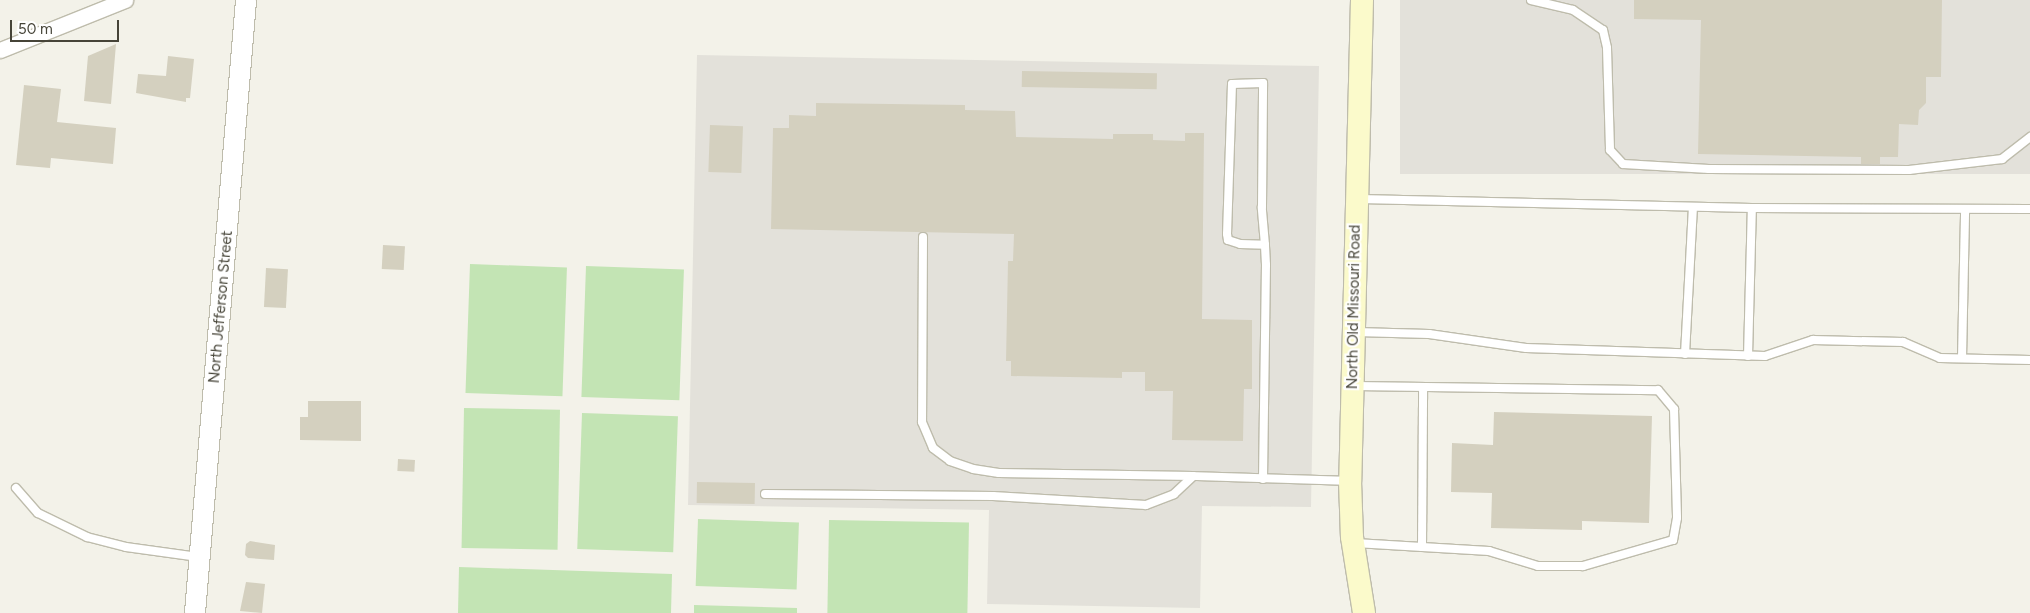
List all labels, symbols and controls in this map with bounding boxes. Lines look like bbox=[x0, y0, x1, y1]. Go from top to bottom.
scale bar bbox=[12, 10, 121, 42]
text: 50 m bbox=[18, 20, 53, 38]
street label: North Old Missouri Road bbox=[1344, 225, 1364, 389]
street label: North Jefferson Street bbox=[205, 230, 237, 384]

